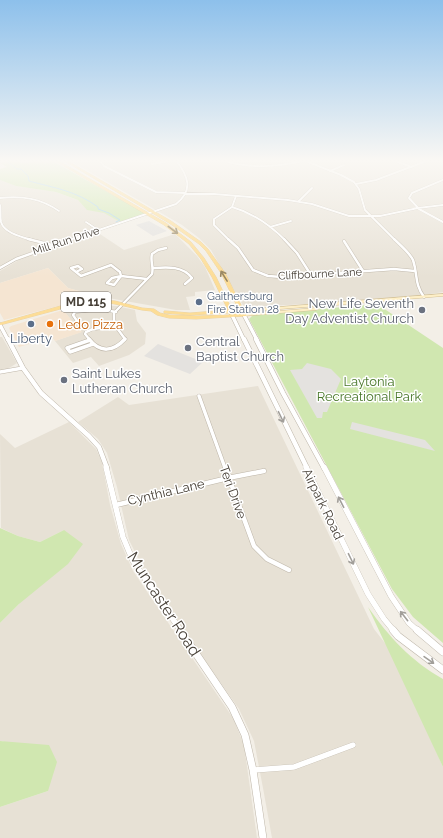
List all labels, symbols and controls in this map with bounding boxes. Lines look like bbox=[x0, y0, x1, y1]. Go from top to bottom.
street label: Mill Run Drive bbox=[31, 224, 102, 258]
one-way arrow bbox=[167, 226, 178, 234]
street label: Cliffbourne Lane bbox=[278, 265, 363, 283]
one-way arrow bbox=[220, 270, 228, 282]
place label: Gaithersburg Fire Station 28 bbox=[207, 290, 279, 316]
road number: MD 115 bbox=[61, 292, 111, 312]
place label: New Life Seventh Day Adventist Church bbox=[285, 296, 414, 326]
marker: Gaithersburg Fire Station 28 bbox=[194, 297, 204, 307]
marker: New Life Seventh Day Adventist Church bbox=[417, 305, 427, 315]
place label: Ledo Pizza bbox=[58, 317, 123, 332]
marker: Liberty bbox=[26, 319, 36, 329]
marker: Ledo Pizza bbox=[45, 319, 55, 329]
place label: Liberty bbox=[10, 331, 52, 346]
place label: Central Baptist Church bbox=[196, 334, 284, 364]
marker: Central Baptist Church bbox=[183, 343, 193, 353]
place label: Saint Lukes Lutheran Church bbox=[72, 366, 173, 396]
park label: Laytonia Recreational Park bbox=[317, 374, 421, 404]
marker: Saint Lukes Lutheran Church bbox=[59, 375, 69, 385]
one-way arrow bbox=[278, 411, 285, 423]
street label: Teri Drive bbox=[216, 463, 250, 521]
street label: Airpark Road bbox=[299, 466, 347, 542]
street label: Cynthia Lane bbox=[126, 476, 206, 508]
one-way arrow bbox=[337, 496, 345, 508]
street label: Muncaster Road bbox=[123, 548, 205, 660]
one-way arrow bbox=[347, 553, 355, 565]
one-way arrow bbox=[400, 610, 408, 621]
one-way arrow bbox=[423, 656, 434, 665]

